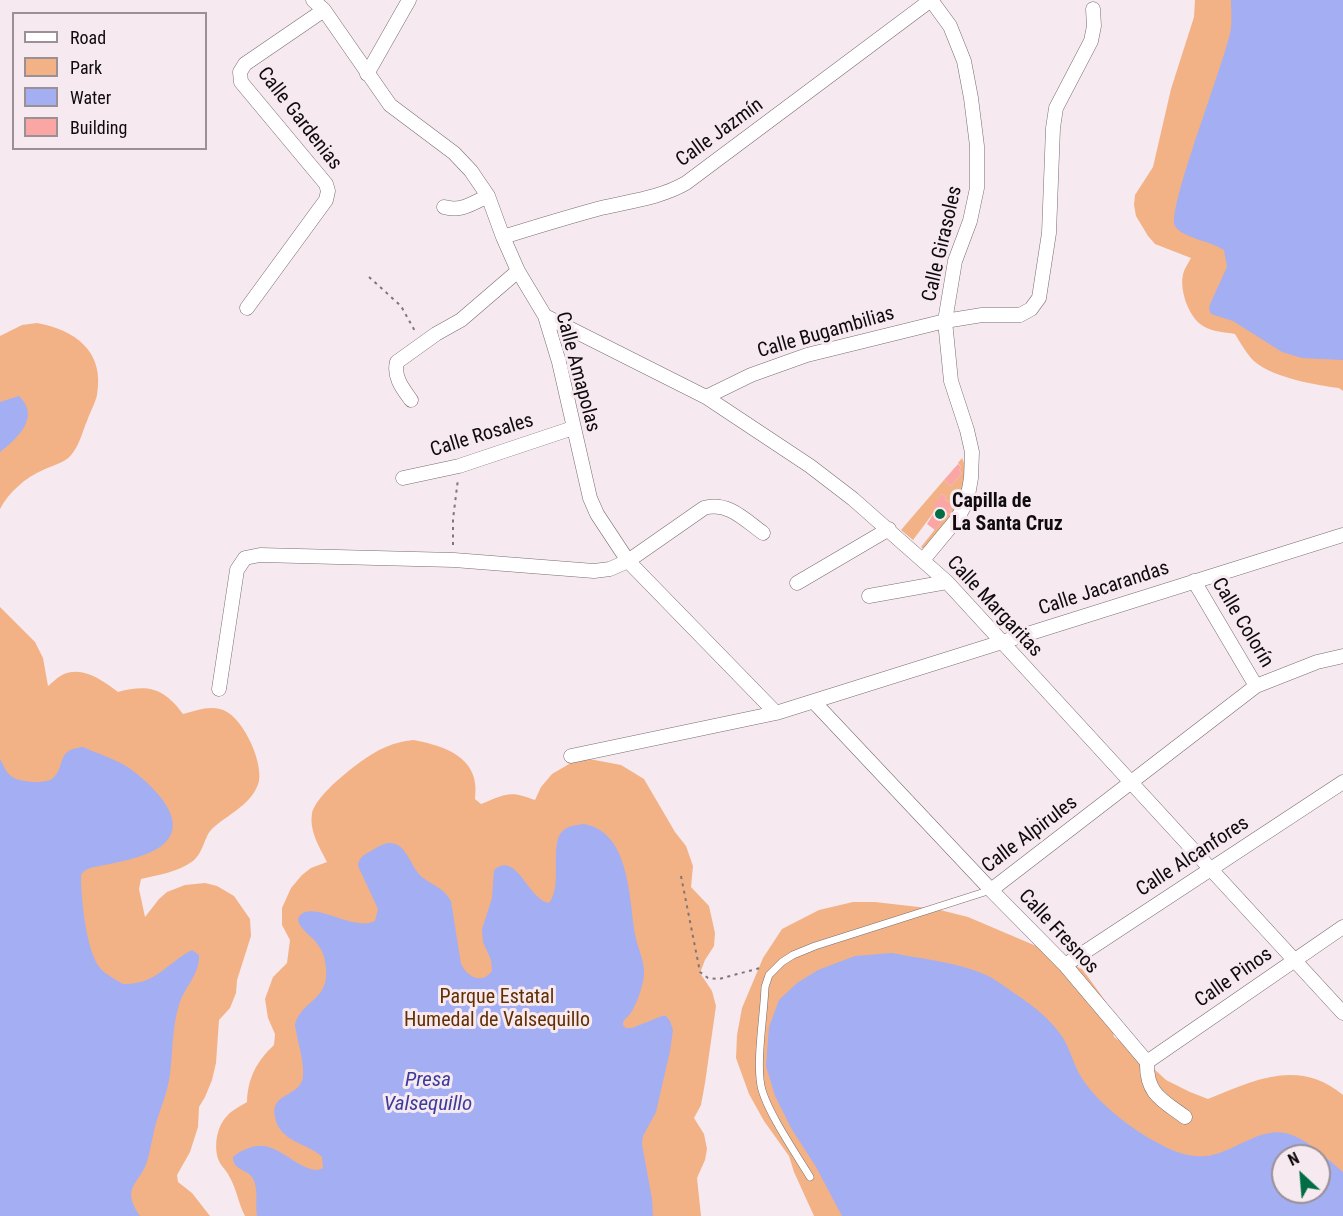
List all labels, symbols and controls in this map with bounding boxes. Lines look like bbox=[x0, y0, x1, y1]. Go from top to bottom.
legend bbox=[12, 12, 207, 150]
text: Road bbox=[70, 27, 106, 48]
text: Park bbox=[70, 57, 102, 78]
street label: Calle Gardenias bbox=[251, 63, 347, 175]
text: Water bbox=[70, 87, 111, 108]
street label: Calle Jazmín bbox=[672, 93, 768, 173]
text: Building bbox=[70, 117, 127, 138]
street label: Calle Girasoles bbox=[918, 184, 968, 304]
street label: Calle Bugambilias bbox=[755, 302, 897, 364]
street label: Calle Amapolas bbox=[549, 309, 605, 435]
street label: Calle Rosales bbox=[428, 409, 536, 463]
place label: Capilla de La Santa Cruz bbox=[952, 490, 1063, 537]
marker: Capilla de La Santa Cruz bbox=[933, 507, 947, 521]
street label: Calle Margaritas bbox=[941, 551, 1047, 663]
street label: Calle Jacarandas bbox=[1036, 557, 1172, 621]
street label: Calle Colorín bbox=[1206, 574, 1278, 672]
street label: Calle Alpirules bbox=[977, 791, 1083, 879]
street label: Calle Alcanfores bbox=[1132, 812, 1254, 902]
street label: Calle Fresnos bbox=[1013, 885, 1103, 979]
street label: Calle Pinos bbox=[1191, 943, 1277, 1013]
park label: Parque Estatal Humedal de Valsequillo bbox=[404, 986, 590, 1033]
water label: Presa Valsequillo bbox=[384, 1068, 472, 1118]
north arrow bbox=[1271, 1144, 1331, 1204]
text: N bbox=[1285, 1148, 1302, 1170]

